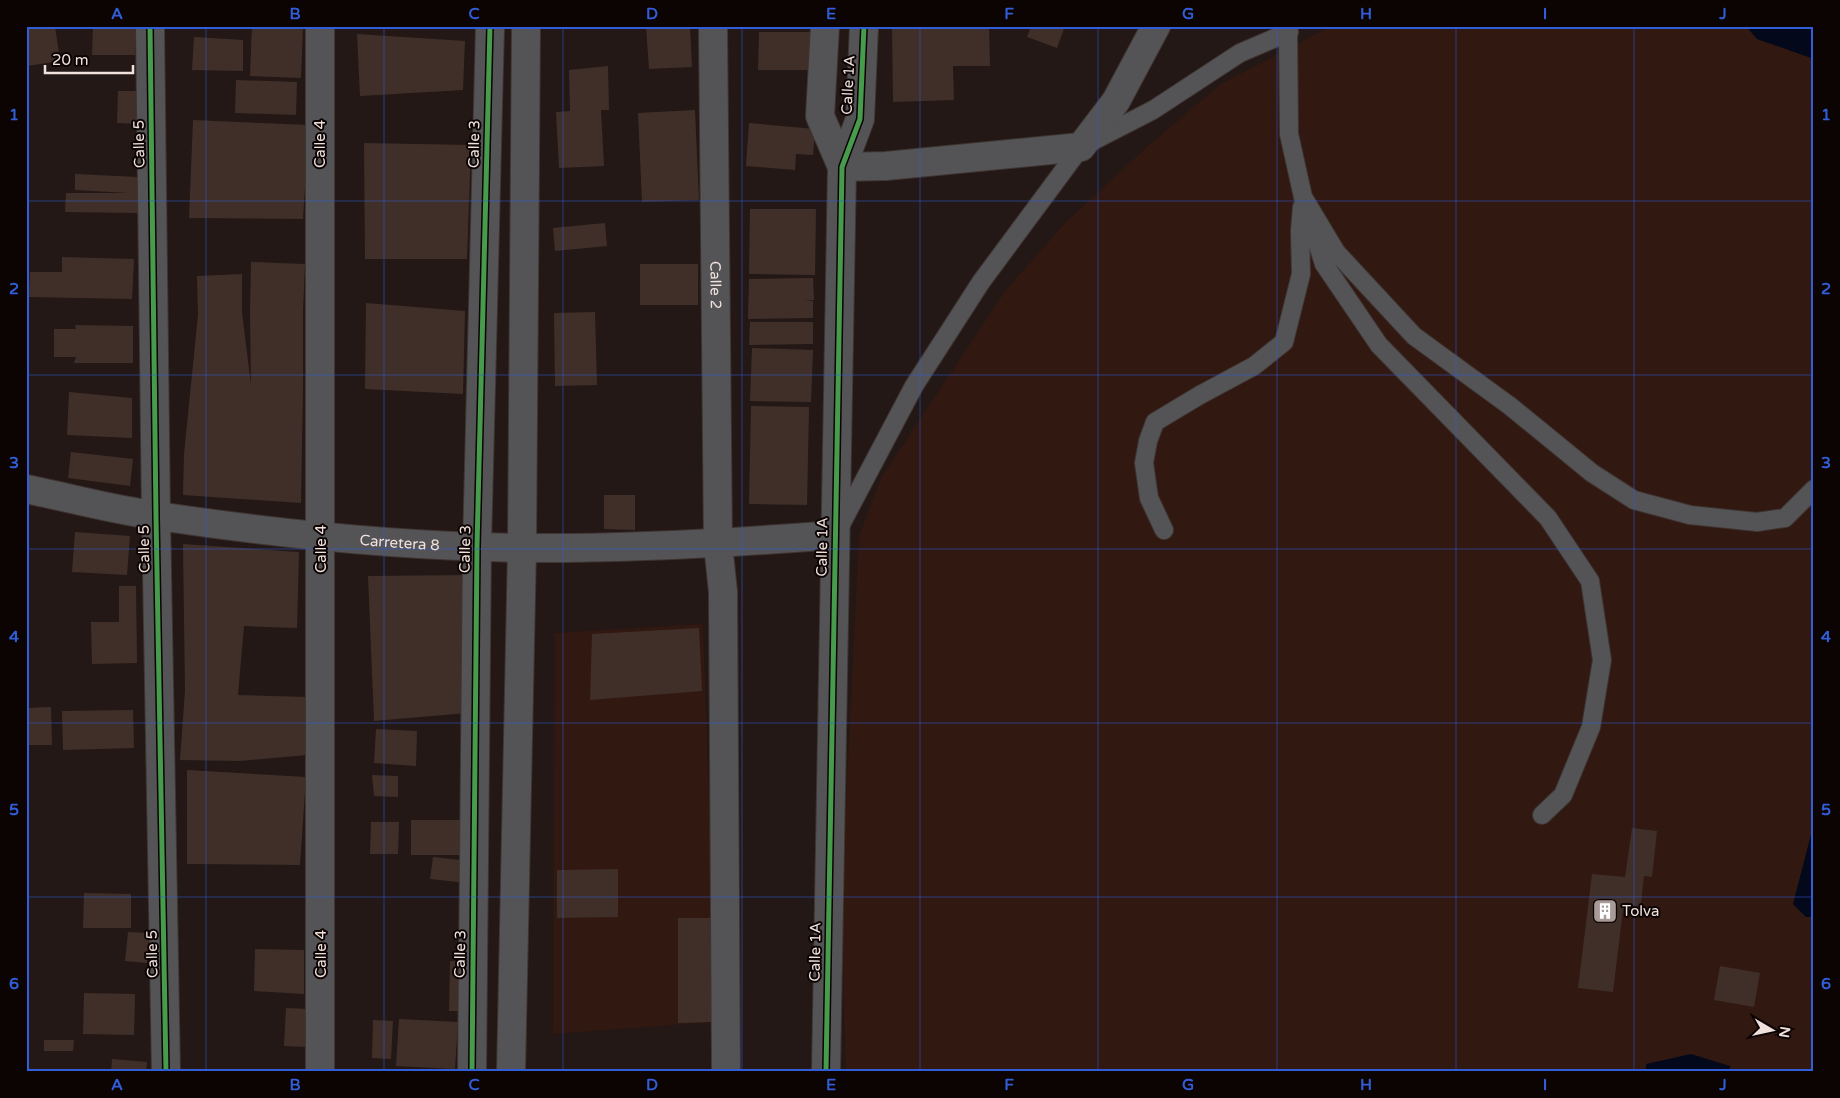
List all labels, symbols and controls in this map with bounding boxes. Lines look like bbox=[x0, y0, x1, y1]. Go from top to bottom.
text: A bbox=[111, 4, 123, 24]
text: B bbox=[289, 4, 301, 24]
text: C bbox=[468, 4, 480, 24]
text: D bbox=[646, 4, 658, 24]
text: E bbox=[826, 4, 836, 24]
text: F bbox=[1004, 4, 1014, 24]
text: G bbox=[1182, 4, 1194, 24]
text: H bbox=[1360, 4, 1372, 24]
text: I bbox=[1543, 4, 1547, 24]
text: J bbox=[1718, 4, 1727, 24]
scale bar bbox=[45, 42, 132, 74]
text: 20 m bbox=[52, 51, 89, 69]
street label: Calle 1A bbox=[837, 55, 859, 115]
text: 1 bbox=[9, 105, 19, 125]
text: 1 bbox=[1821, 105, 1831, 125]
street label: Calle 5 bbox=[130, 120, 148, 168]
street label: Calle 4 bbox=[311, 120, 329, 168]
street label: Calle 3 bbox=[465, 120, 483, 168]
street label: Calle 2 bbox=[706, 261, 725, 309]
text: 2 bbox=[9, 279, 19, 299]
text: 2 bbox=[1821, 279, 1831, 299]
text: 3 bbox=[9, 453, 19, 473]
text: 3 bbox=[1821, 453, 1831, 473]
street label: Calle 1A bbox=[812, 517, 832, 577]
street label: Calle 5 bbox=[135, 525, 153, 573]
street label: Calle 4 bbox=[312, 525, 330, 573]
street label: Calle 3 bbox=[456, 525, 474, 573]
street label: Carretera 8 bbox=[359, 531, 440, 554]
text: 4 bbox=[9, 627, 19, 647]
text: 4 bbox=[1821, 627, 1831, 647]
text: 5 bbox=[9, 800, 19, 820]
text: 5 bbox=[1821, 800, 1831, 820]
building icon: Tolva bbox=[1592, 898, 1618, 924]
place label: Tolva bbox=[1622, 902, 1659, 920]
street label: Calle 1A bbox=[805, 922, 825, 982]
street label: Calle 5 bbox=[143, 930, 161, 978]
street label: Calle 4 bbox=[312, 930, 330, 978]
street label: Calle 3 bbox=[451, 930, 469, 978]
text: 6 bbox=[9, 974, 19, 994]
text: 6 bbox=[1821, 974, 1831, 994]
north arrow bbox=[1748, 1006, 1798, 1056]
text: N bbox=[1775, 1025, 1794, 1039]
text: A bbox=[111, 1075, 123, 1095]
text: B bbox=[289, 1075, 301, 1095]
text: C bbox=[468, 1075, 480, 1095]
text: D bbox=[646, 1075, 658, 1095]
text: E bbox=[826, 1075, 836, 1095]
text: F bbox=[1004, 1075, 1014, 1095]
text: G bbox=[1182, 1075, 1194, 1095]
text: H bbox=[1360, 1075, 1372, 1095]
text: I bbox=[1543, 1075, 1547, 1095]
text: J bbox=[1718, 1075, 1727, 1095]

